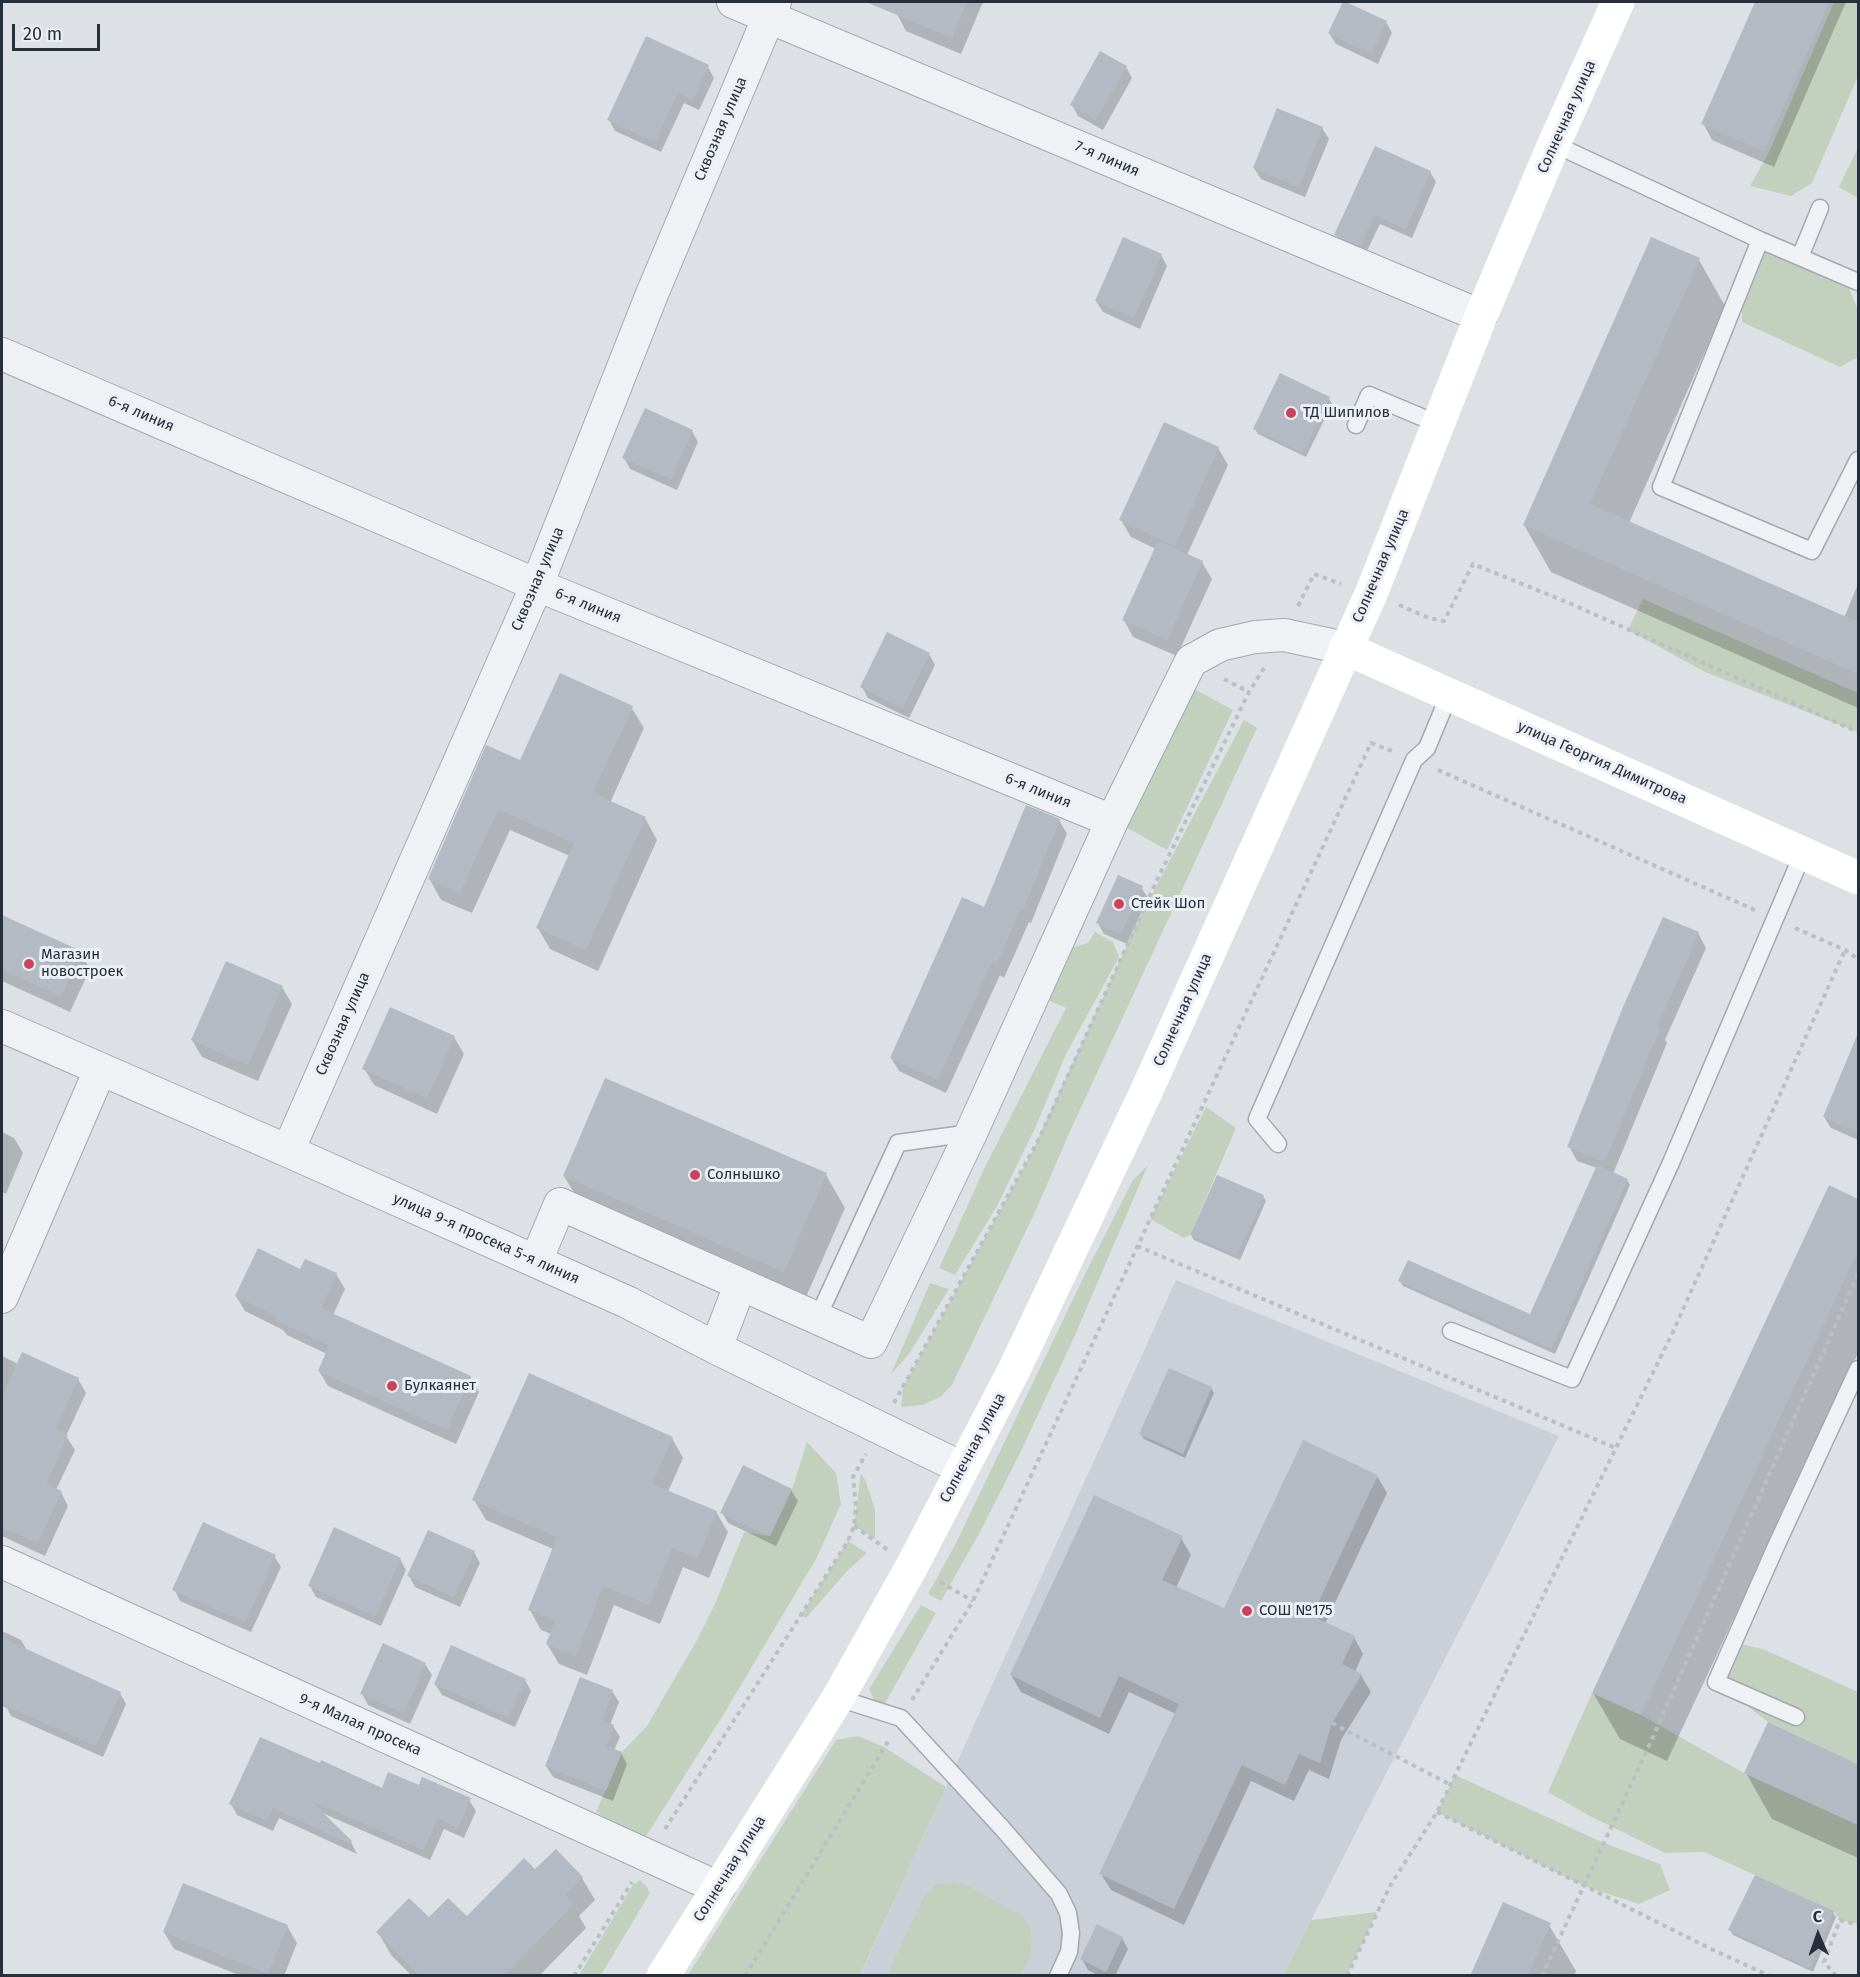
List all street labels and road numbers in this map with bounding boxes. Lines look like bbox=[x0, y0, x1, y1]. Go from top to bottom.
street label: Солнечная улица bbox=[1534, 58, 1600, 176]
street label: Сквозная улица bbox=[691, 74, 751, 184]
street label: 7-я линия bbox=[1072, 137, 1142, 181]
street label: 6-я линия bbox=[105, 392, 177, 436]
street label: Солнечная улица bbox=[1349, 506, 1413, 626]
street label: Сквозная улица bbox=[508, 524, 568, 634]
street label: 6-я линия bbox=[552, 585, 624, 627]
street label: улица Георгия Димитрова bbox=[1515, 717, 1689, 809]
street label: 6-я линия bbox=[1002, 770, 1074, 812]
street label: Солнечная улица bbox=[1150, 951, 1216, 1069]
street label: Сквозная улица bbox=[312, 969, 374, 1079]
street label: улица 9-я просека 5-я линия bbox=[390, 1190, 582, 1288]
street label: Солнечная улица bbox=[936, 1390, 1010, 1506]
street label: 9-я Малая просека bbox=[296, 1690, 424, 1760]
street label: Солнечная улица bbox=[690, 1813, 770, 1925]

